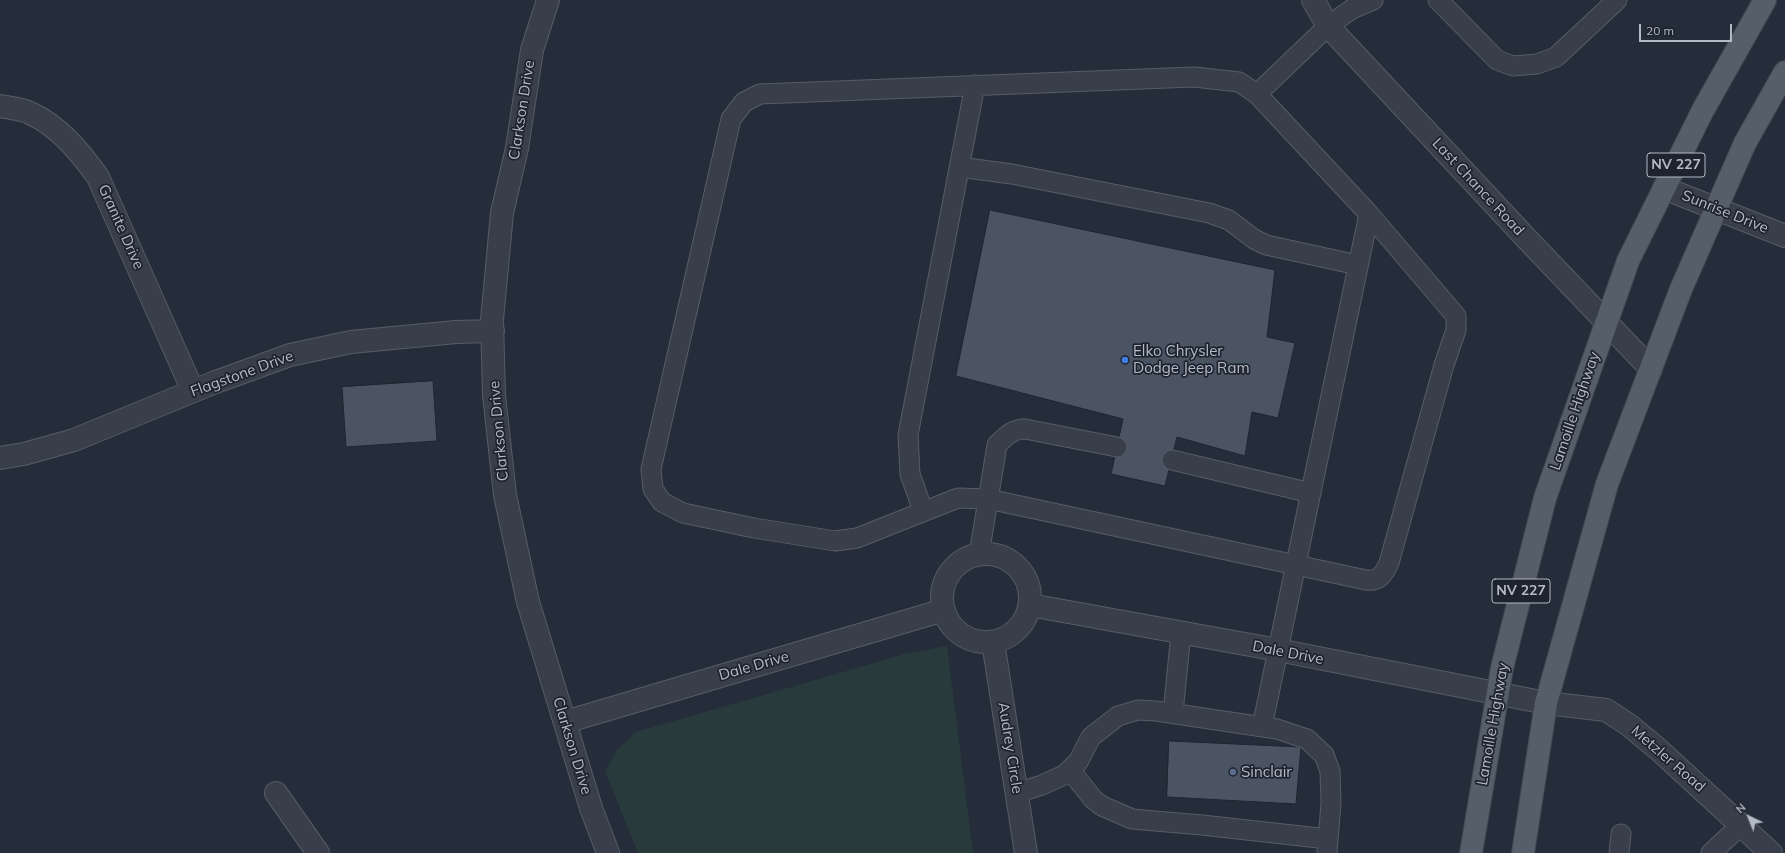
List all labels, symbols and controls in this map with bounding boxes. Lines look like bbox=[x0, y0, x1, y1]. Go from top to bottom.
scale bar bbox=[1641, 16, 1734, 42]
text: 20 m bbox=[1646, 23, 1674, 38]
street label: Clarkson Drive bbox=[505, 59, 539, 161]
street label: Last Chance Road bbox=[1428, 135, 1528, 239]
road number: NV 227 bbox=[1647, 153, 1705, 177]
street label: Granite Drive bbox=[94, 182, 148, 272]
street label: Sunrise Drive bbox=[1679, 187, 1771, 237]
place label: Elko Chrysler Dodge Jeep Ram bbox=[1133, 342, 1250, 377]
street label: Flagstone Drive bbox=[188, 347, 296, 401]
street label: Lamoille Highway bbox=[1546, 349, 1604, 473]
marker: Elko Chrysler Dodge Jeep Ram bbox=[1120, 355, 1130, 365]
street label: Clarkson Drive bbox=[486, 380, 512, 482]
road number: NV 227 bbox=[1492, 579, 1550, 603]
street label: Dale Drive bbox=[1251, 637, 1325, 669]
street label: Dale Drive bbox=[717, 647, 791, 685]
street label: Lamoille Highway bbox=[1473, 661, 1513, 787]
street label: Clarkson Drive bbox=[549, 695, 595, 797]
street label: Audrey Circle bbox=[994, 701, 1026, 795]
street label: Metzler Road bbox=[1627, 722, 1709, 796]
place label: Sinclair bbox=[1241, 763, 1292, 781]
marker: Sinclair bbox=[1228, 767, 1238, 777]
north arrow bbox=[1729, 797, 1769, 837]
text: N bbox=[1733, 800, 1749, 816]

